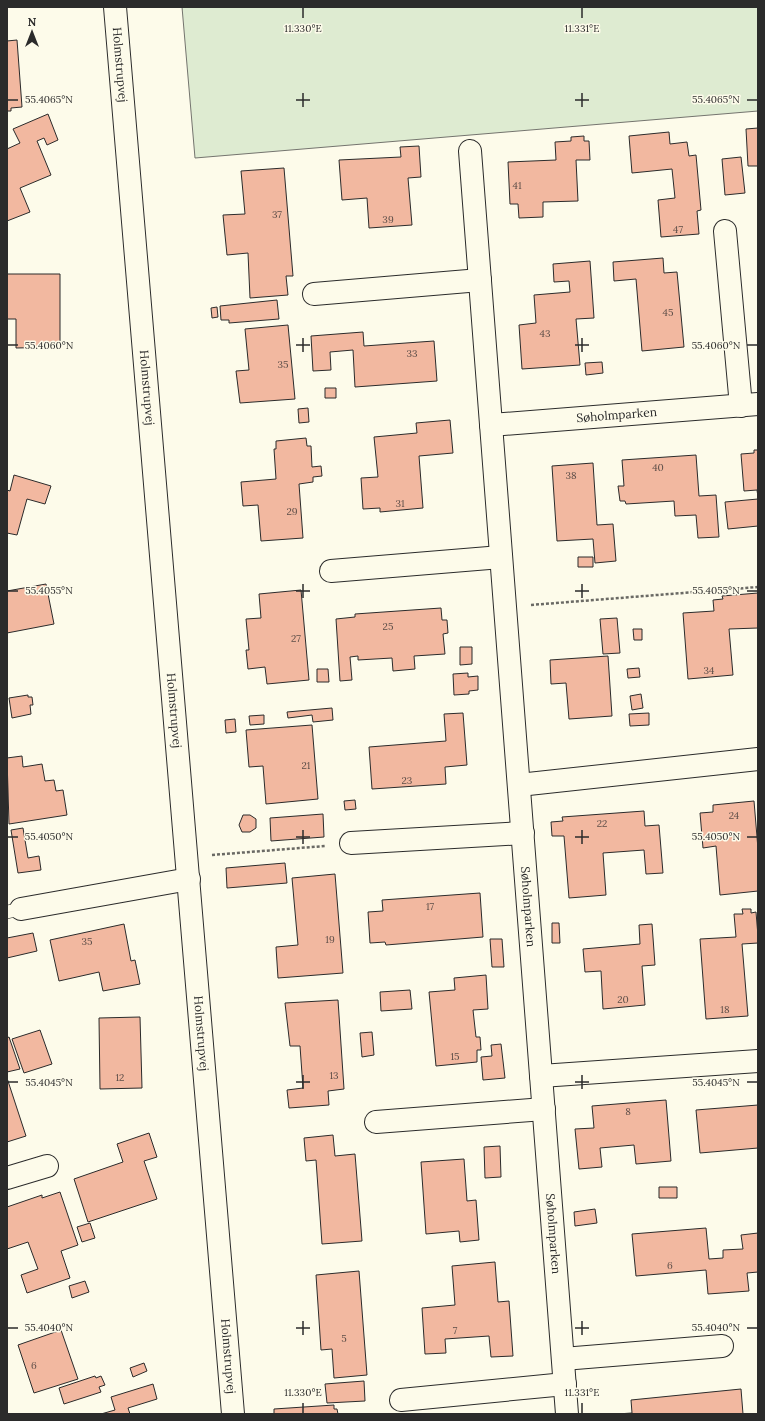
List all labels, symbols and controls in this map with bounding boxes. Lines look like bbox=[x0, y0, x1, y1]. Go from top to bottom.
north arrow bbox=[12, 12, 52, 52]
text: N bbox=[28, 15, 37, 29]
text: 11.330°E bbox=[284, 22, 322, 35]
text: 11.331°E bbox=[565, 22, 599, 35]
street label: Holmstrupvej bbox=[110, 27, 131, 103]
text: 55.4065°N bbox=[25, 93, 73, 106]
text: 55.4065°N bbox=[692, 93, 740, 106]
house number: 41 bbox=[512, 179, 522, 192]
house number: 37 bbox=[272, 208, 282, 221]
house number: 39 bbox=[382, 213, 394, 226]
house number: 47 bbox=[673, 223, 683, 236]
house number: 45 bbox=[663, 306, 673, 319]
house number: 43 bbox=[540, 327, 551, 340]
text: 55.4060°N bbox=[25, 339, 74, 352]
text: 55.4060°N bbox=[692, 339, 741, 352]
house number: 33 bbox=[406, 347, 418, 360]
street label: Holmstrupvej bbox=[137, 349, 158, 426]
house number: 35 bbox=[277, 358, 289, 371]
street label: Søholmparken bbox=[576, 404, 657, 425]
house number: 40 bbox=[652, 461, 664, 474]
house number: 38 bbox=[565, 469, 577, 482]
house number: 31 bbox=[395, 497, 405, 510]
house number: 29 bbox=[286, 505, 298, 518]
text: 55.4055°N bbox=[25, 584, 73, 597]
text: 55.4055°N bbox=[692, 584, 740, 597]
house number: 25 bbox=[383, 620, 393, 633]
house number: 27 bbox=[291, 632, 301, 645]
house number: 34 bbox=[704, 664, 715, 677]
street label: Holmstrupvej bbox=[164, 672, 185, 749]
house number: 21 bbox=[301, 759, 311, 772]
house number: 23 bbox=[402, 774, 413, 787]
house number: 24 bbox=[729, 809, 740, 822]
house number: 22 bbox=[597, 817, 607, 830]
text: 55.4050°N bbox=[25, 830, 74, 843]
text: 55.4050°N bbox=[692, 830, 741, 843]
street label: Søholmparken bbox=[518, 866, 539, 948]
house number: 17 bbox=[426, 900, 435, 913]
house number: 19 bbox=[325, 933, 335, 946]
house number: 35 bbox=[81, 935, 93, 948]
house number: 20 bbox=[617, 993, 629, 1006]
street label: Holmstrupvej bbox=[191, 995, 212, 1072]
house number: 18 bbox=[720, 1003, 730, 1016]
house number: 15 bbox=[450, 1050, 460, 1063]
house number: 13 bbox=[329, 1069, 339, 1082]
house number: 12 bbox=[115, 1071, 125, 1084]
text: 55.4045°N bbox=[25, 1076, 73, 1089]
text: 55.4045°N bbox=[692, 1076, 740, 1089]
house number: 8 bbox=[625, 1105, 631, 1118]
street label: Søholmparken bbox=[543, 1193, 564, 1275]
house number: 6 bbox=[667, 1259, 673, 1272]
street label: Holmstrupvej bbox=[218, 1318, 239, 1394]
text: 55.4040°N bbox=[25, 1321, 74, 1334]
text: 55.4040°N bbox=[692, 1321, 741, 1334]
house number: 7 bbox=[453, 1324, 458, 1337]
house number: 5 bbox=[341, 1332, 347, 1345]
house number: 6 bbox=[31, 1359, 37, 1372]
text: 11.330°E bbox=[284, 1386, 322, 1399]
text: 11.331°E bbox=[565, 1386, 599, 1399]

